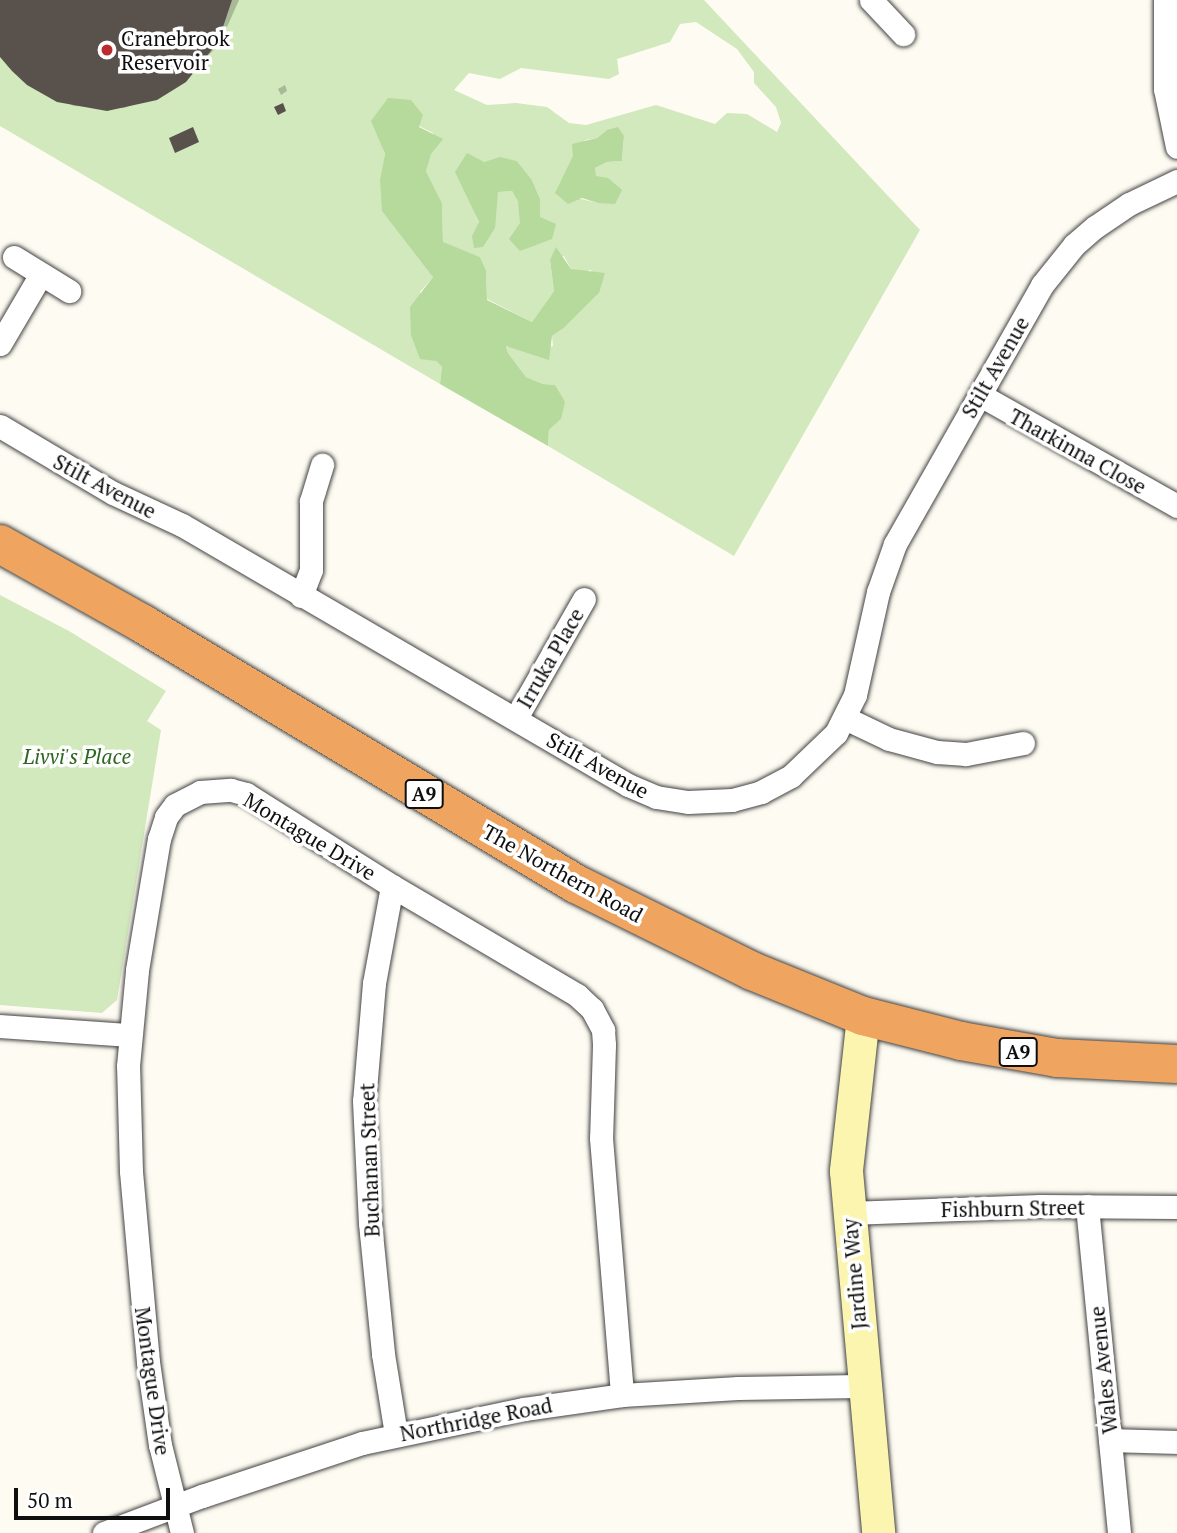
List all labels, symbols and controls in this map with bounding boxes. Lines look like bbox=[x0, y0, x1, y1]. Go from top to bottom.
place label: Cranebrook Reservoir bbox=[121, 25, 230, 75]
marker: Cranebrook Reservoir bbox=[99, 42, 115, 58]
street label: Stilt Avenue bbox=[956, 312, 1034, 422]
street label: Tharkinna Close bbox=[1005, 403, 1151, 499]
street label: Stilt Avenue bbox=[49, 448, 161, 524]
street label: Irruka Place bbox=[511, 603, 589, 713]
street label: Stilt Avenue bbox=[542, 727, 654, 803]
park label: Livvi's Place bbox=[23, 743, 131, 769]
road number: A9 bbox=[403, 778, 445, 810]
street label: Montague Drive bbox=[239, 787, 381, 885]
street label: The Northern Road bbox=[479, 819, 647, 927]
road number: A9 bbox=[997, 1036, 1039, 1068]
street label: Buchanan Street bbox=[354, 1082, 384, 1238]
street label: Fishburn Street bbox=[941, 1194, 1085, 1222]
street label: Jardine Way bbox=[837, 1217, 871, 1331]
street label: Montague Drive bbox=[130, 1305, 176, 1457]
street label: Wales Avenue bbox=[1084, 1305, 1122, 1435]
street label: Northridge Road bbox=[398, 1392, 554, 1446]
scale bar bbox=[18, 1474, 173, 1518]
text: 50 m bbox=[27, 1486, 73, 1514]

